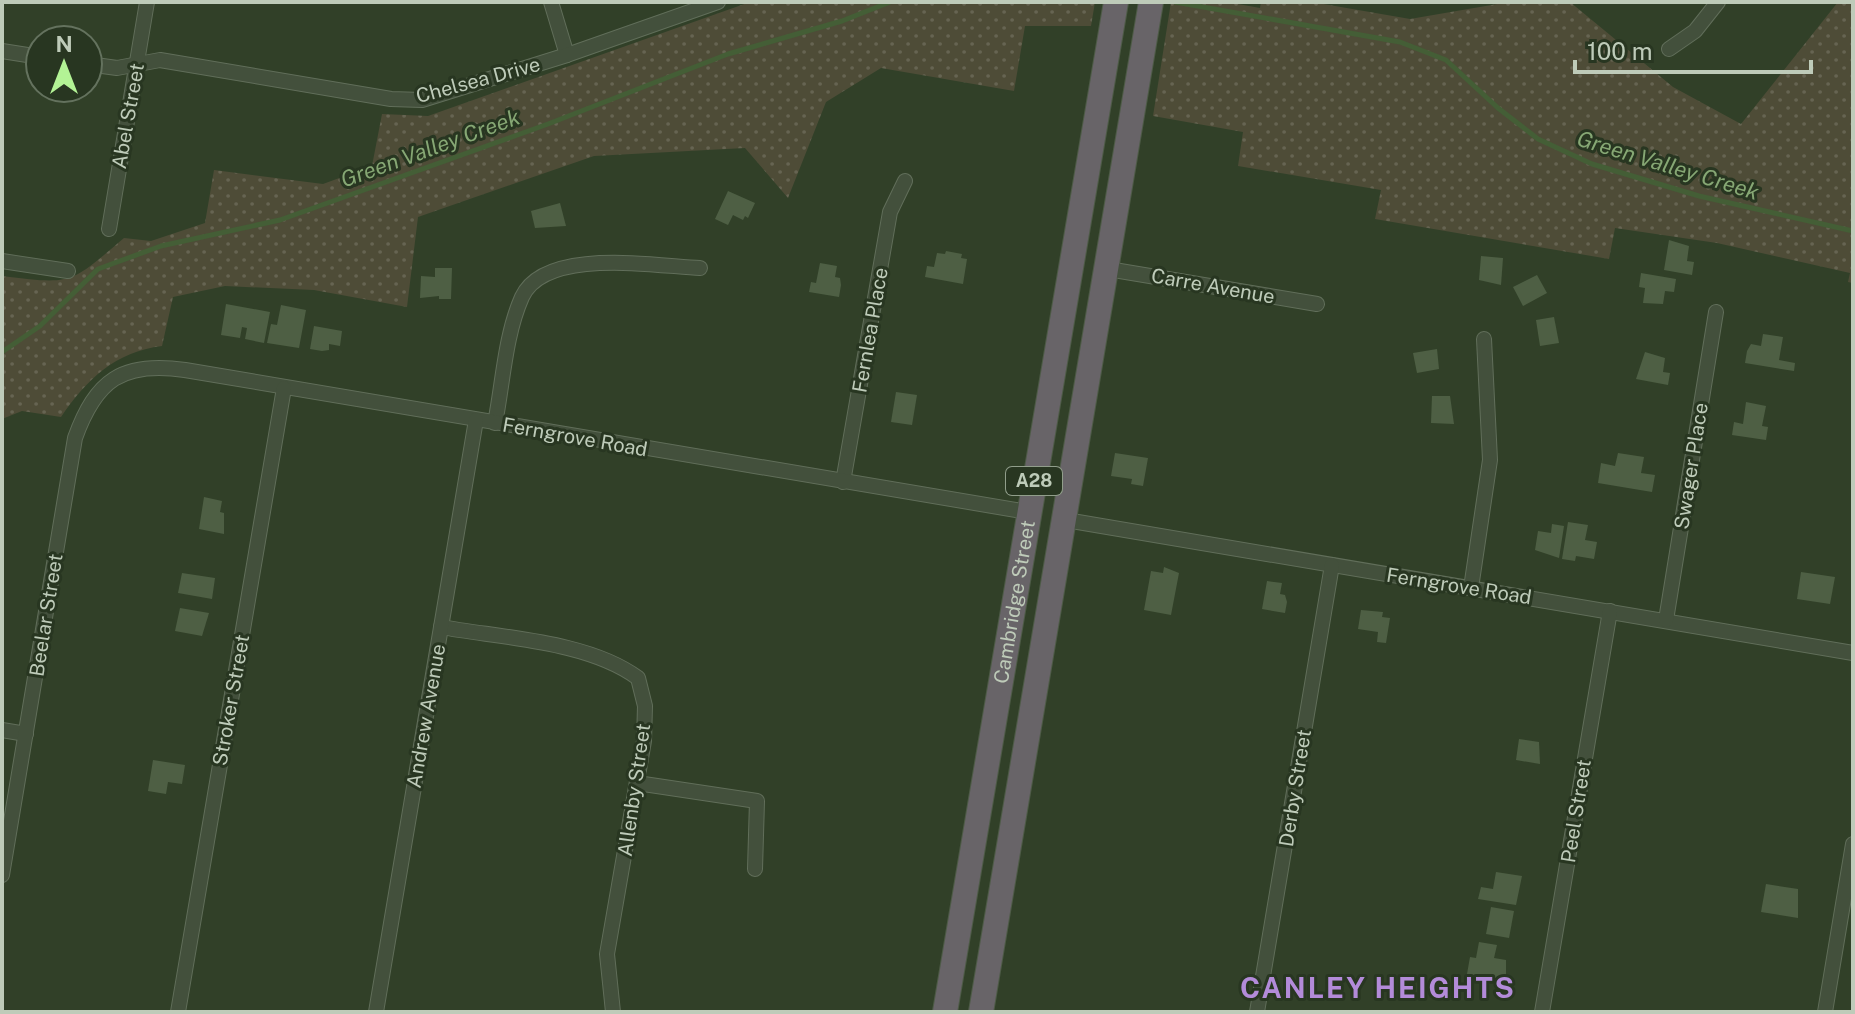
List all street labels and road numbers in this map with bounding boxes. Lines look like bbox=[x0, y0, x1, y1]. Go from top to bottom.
street label: Chelsea Drive bbox=[413, 52, 543, 108]
street label: Abel Street bbox=[107, 61, 149, 171]
street label: Carre Avenue bbox=[1149, 263, 1277, 309]
street label: Fernlea Place bbox=[847, 265, 893, 395]
street label: Swager Place bbox=[1669, 401, 1713, 531]
street label: Ferngrove Road bbox=[501, 412, 649, 462]
road number: A28 bbox=[1006, 467, 1062, 495]
street label: Cambridge Street bbox=[989, 518, 1040, 685]
street label: Beelar Street bbox=[24, 552, 68, 678]
street label: Ferngrove Road bbox=[1385, 563, 1533, 609]
street label: Stroker Street bbox=[208, 632, 254, 768]
street label: Andrew Avenue bbox=[402, 642, 450, 790]
street label: Allenby Street bbox=[613, 722, 655, 858]
street label: Derby Street bbox=[1274, 727, 1316, 849]
street label: Peel Street bbox=[1556, 757, 1596, 865]

